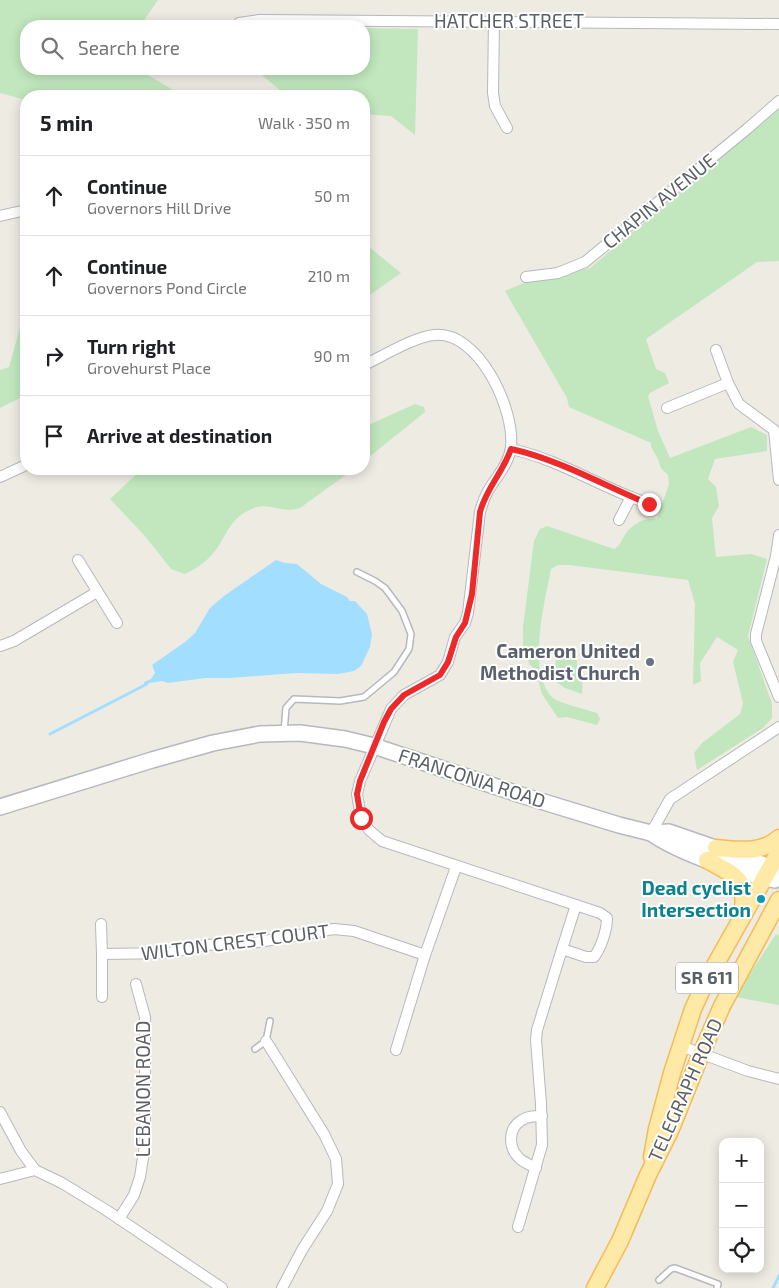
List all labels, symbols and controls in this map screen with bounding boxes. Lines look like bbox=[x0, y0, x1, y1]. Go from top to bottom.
street label: HATCHER STREET bbox=[434, 9, 584, 32]
search box bbox=[20, 20, 370, 75]
icon: search bbox=[38, 34, 66, 62]
text: Search here bbox=[78, 36, 180, 59]
text: 5 min bbox=[40, 110, 93, 135]
text: Walk · 350 m bbox=[258, 113, 350, 132]
street label: CHAPIN AVENUE bbox=[598, 148, 720, 253]
text: Continue bbox=[87, 175, 167, 198]
icon: ahead bbox=[40, 182, 68, 210]
text: 50 m bbox=[314, 186, 350, 205]
text: Governors Hill Drive bbox=[87, 198, 231, 217]
text: Continue bbox=[87, 255, 167, 278]
icon: ahead bbox=[40, 262, 68, 290]
text: 210 m bbox=[307, 266, 350, 285]
text: Governors Pond Circle bbox=[87, 278, 247, 297]
text: Turn right bbox=[87, 335, 175, 358]
icon: right bbox=[40, 342, 68, 370]
text: 90 m bbox=[314, 346, 350, 365]
text: Grovehurst Place bbox=[87, 358, 211, 377]
icon: arrive bbox=[40, 422, 68, 450]
text: Arrive at destination bbox=[87, 424, 272, 447]
route end bbox=[638, 493, 661, 516]
place label: Cameron United Methodist Church bbox=[480, 639, 640, 684]
marker: Cameron United Methodist Church bbox=[644, 656, 656, 668]
street label: FRANCONIA ROAD bbox=[396, 743, 549, 812]
route start bbox=[350, 807, 373, 830]
place label: Dead cyclist Intersection bbox=[641, 876, 751, 921]
marker: Dead cyclist Intersection bbox=[755, 893, 767, 905]
street label: WILTON CREST COURT bbox=[140, 919, 330, 964]
road number: SR 611 bbox=[676, 962, 738, 994]
street label: TELEGRAPH ROAD bbox=[643, 1015, 726, 1165]
street label: LEBANON ROAD bbox=[131, 1021, 154, 1157]
map controls bbox=[719, 1138, 764, 1273]
button: + bbox=[719, 1138, 764, 1183]
button: − bbox=[719, 1183, 764, 1228]
button: locate bbox=[719, 1228, 764, 1273]

